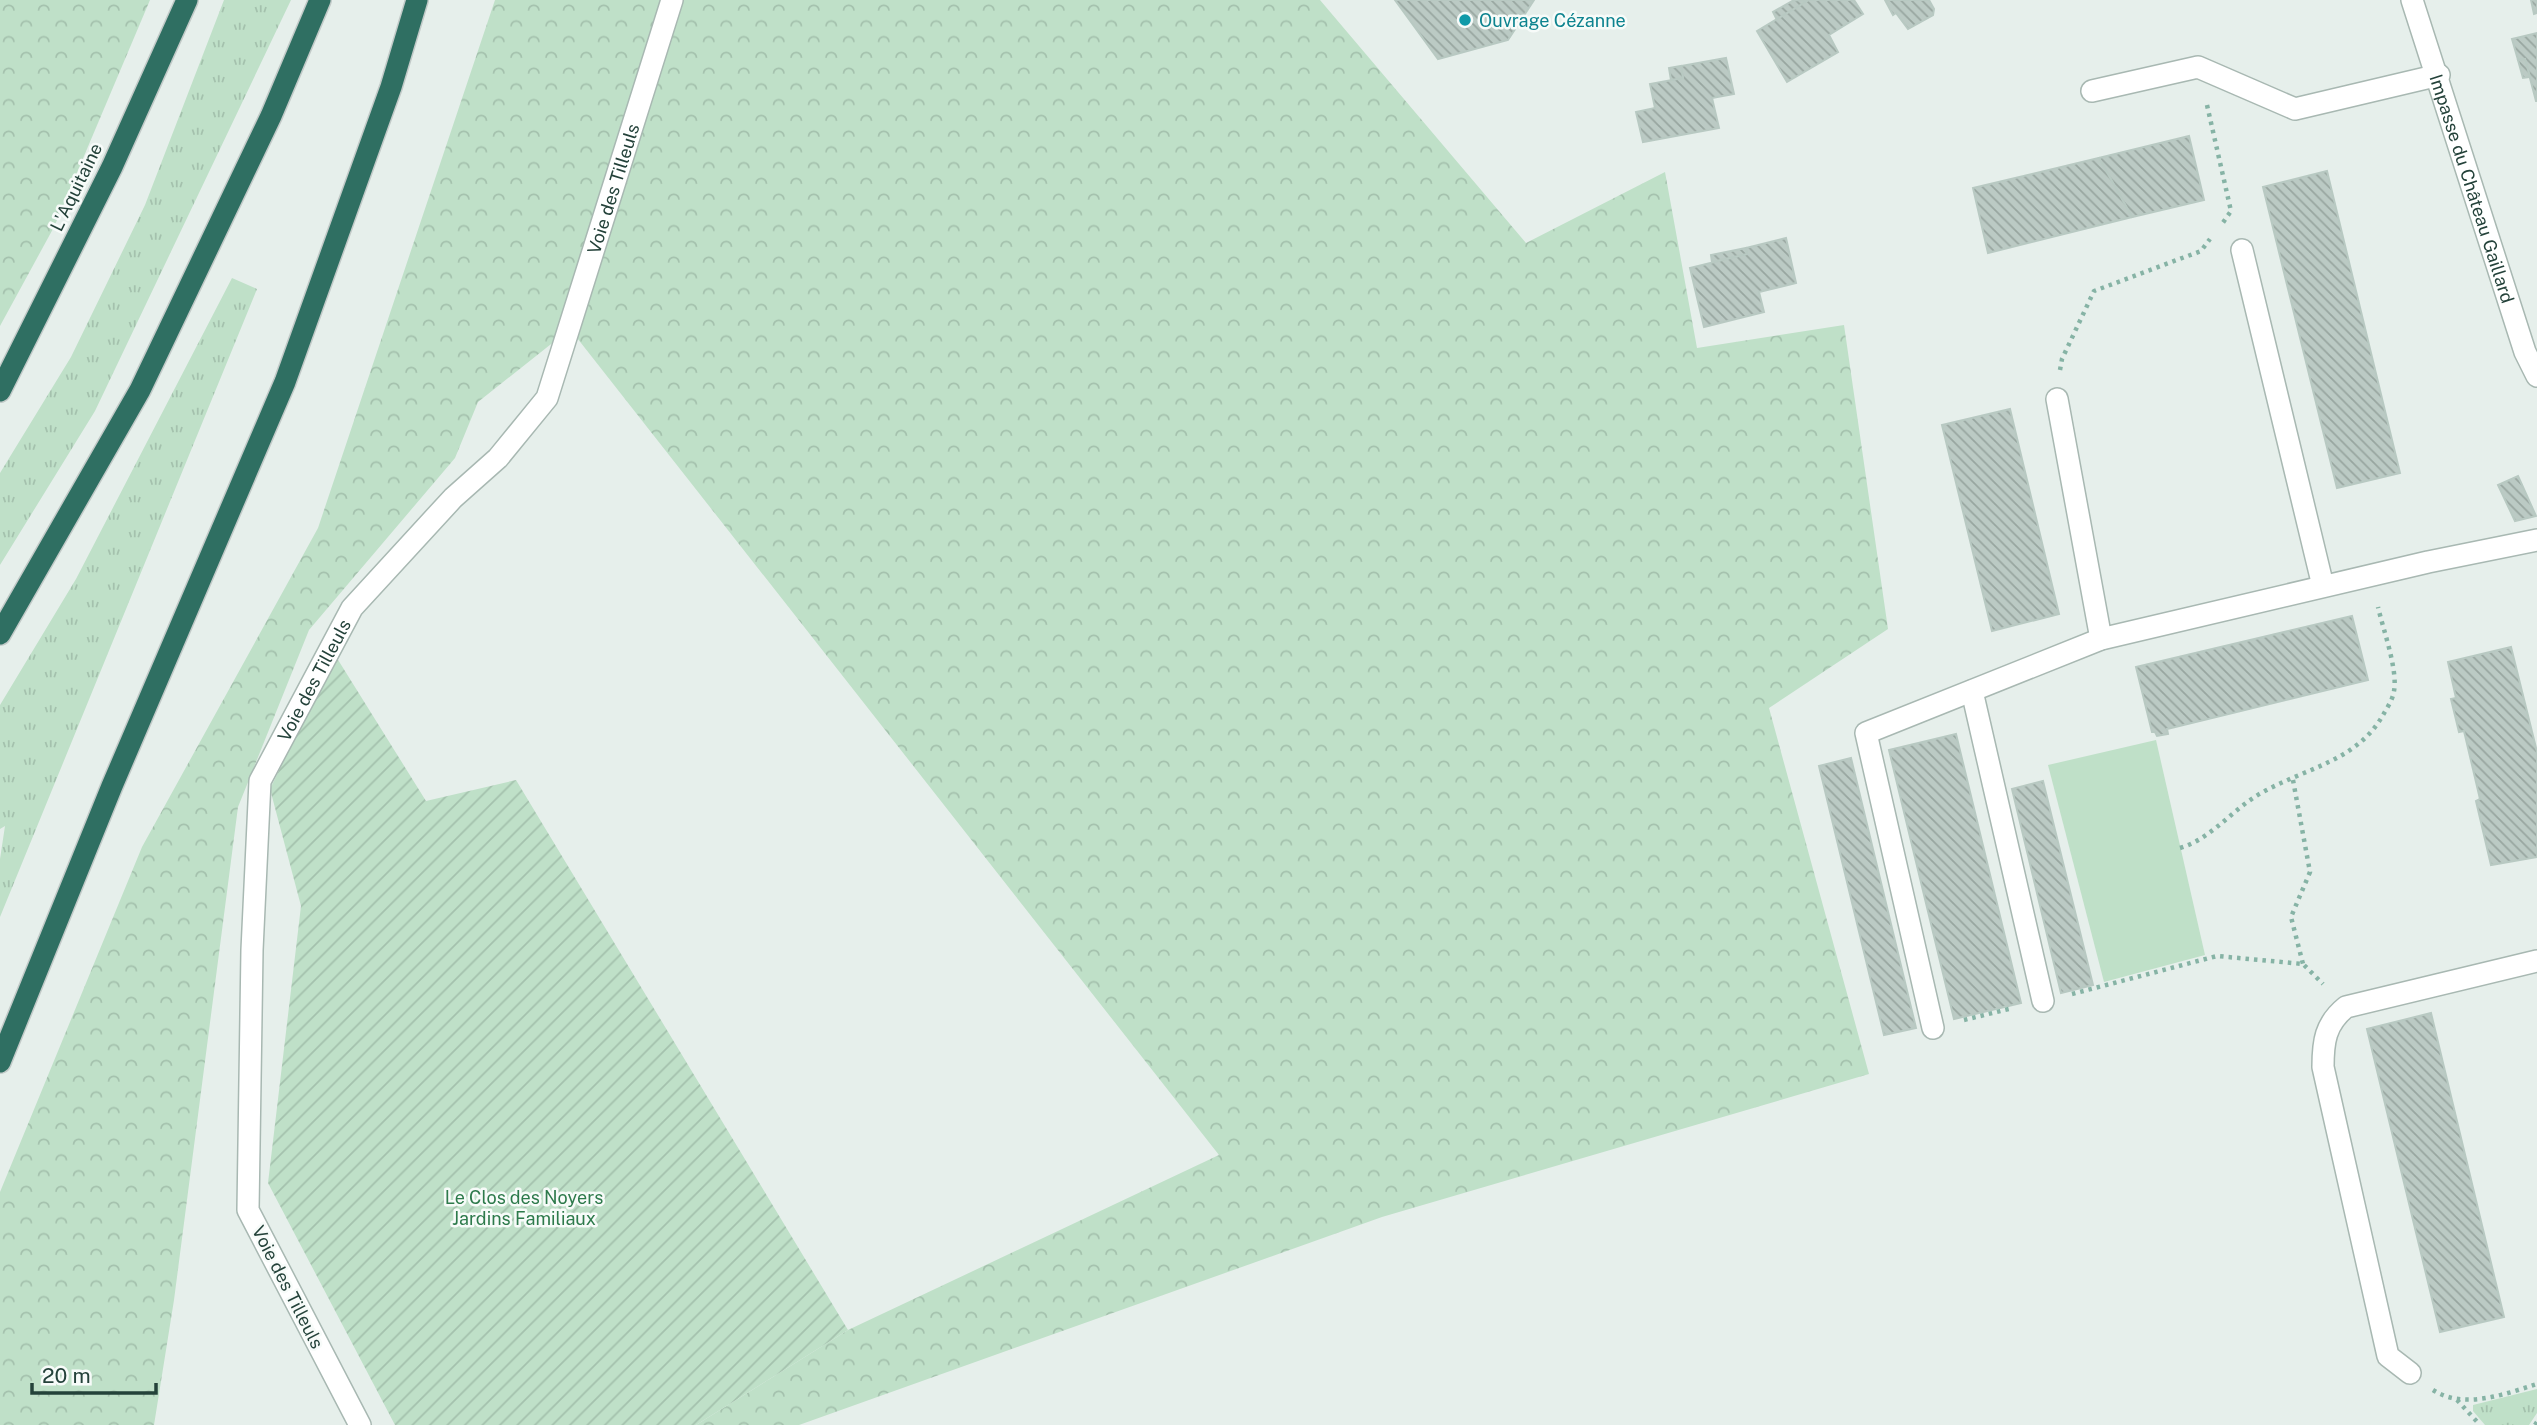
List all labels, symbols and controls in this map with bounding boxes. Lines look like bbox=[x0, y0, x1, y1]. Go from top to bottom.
place label: Ouvrage Cézanne bbox=[1479, 10, 1626, 31]
marker: Ouvrage Cézanne bbox=[1457, 12, 1473, 28]
street label: Impasse du Château Gaillard bbox=[2426, 71, 2519, 306]
street label: Voie des Tilleuls bbox=[582, 121, 643, 256]
street label: L'Aquitaine bbox=[46, 140, 106, 234]
street label: Voie des Tilleuls bbox=[273, 615, 355, 745]
park label: Le Clos des Noyers Jardins Familiaux bbox=[445, 1187, 603, 1229]
street label: Voie des Tilleuls bbox=[248, 1222, 328, 1352]
scale bar bbox=[32, 1352, 156, 1396]
text: 20 m bbox=[42, 1363, 91, 1388]

